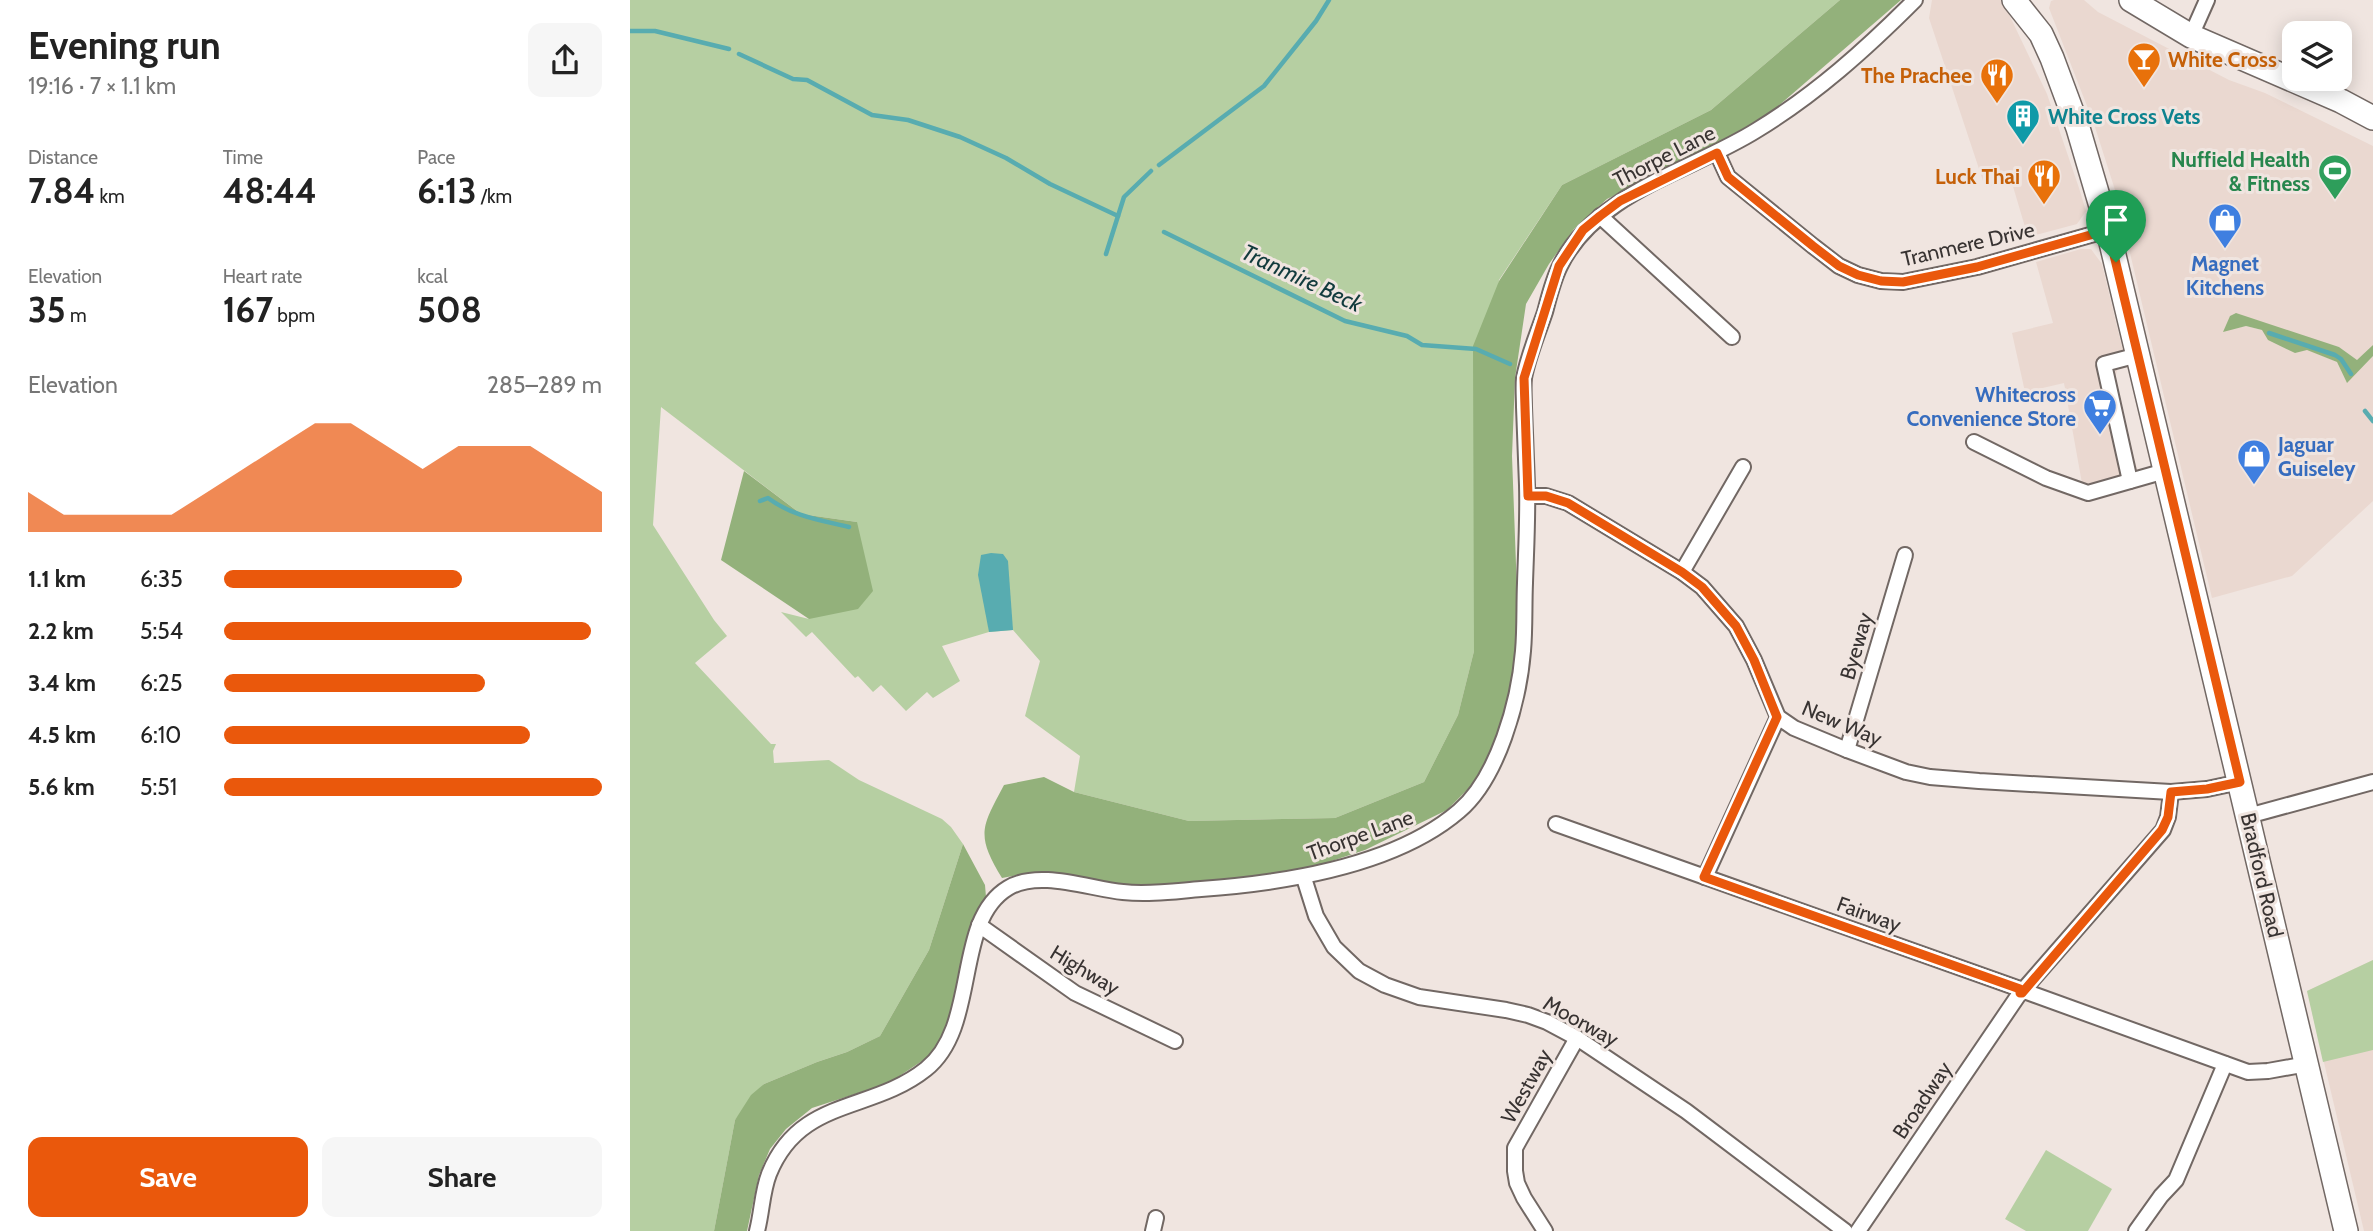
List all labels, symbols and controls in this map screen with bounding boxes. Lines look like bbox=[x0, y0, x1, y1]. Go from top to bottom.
map controls bbox=[2282, 21, 2352, 91]
button: layers bbox=[2282, 21, 2352, 91]
text: Evening run bbox=[28, 22, 221, 69]
button: share bbox=[528, 23, 602, 97]
bar icon: White Cross bbox=[2125, 40, 2163, 89]
place label: White Cross bbox=[2168, 47, 2277, 72]
restaurant icon: The Prachee bbox=[1978, 56, 2016, 105]
place label: The Prachee bbox=[1861, 63, 1972, 88]
text: 19:16 · 7 × 1.1 km bbox=[28, 72, 176, 100]
building icon: White Cross Vets bbox=[2004, 97, 2042, 146]
place label: White Cross Vets bbox=[2048, 104, 2201, 129]
street label: Thorpe Lane bbox=[1609, 120, 1719, 192]
text: Distance bbox=[28, 146, 98, 169]
text: Time bbox=[223, 146, 263, 169]
text: Pace bbox=[417, 146, 455, 169]
place label: Nuffield Health & Fitness bbox=[2171, 147, 2310, 196]
sports icon: Nuffield Health & Fitness bbox=[2316, 152, 2354, 201]
restaurant icon: Luck Thai bbox=[2025, 157, 2063, 206]
place label: Luck Thai bbox=[1935, 164, 2020, 189]
text: 7.84 bbox=[28, 169, 95, 212]
text: 48:44 bbox=[223, 169, 317, 212]
text: 6:13 bbox=[417, 169, 477, 212]
text: km bbox=[95, 185, 125, 208]
text: /km bbox=[477, 185, 512, 208]
pin bbox=[2086, 190, 2146, 262]
icon: arrive bbox=[2097, 201, 2135, 239]
shop icon: Magnet Kitchens bbox=[2206, 201, 2244, 250]
street label: Tranmere Drive bbox=[1899, 216, 2037, 271]
water label: Tranmire Beck bbox=[1237, 238, 1368, 319]
place label: Magnet Kitchens bbox=[2186, 251, 2264, 300]
text: Elevation bbox=[28, 265, 102, 288]
text: Heart rate bbox=[223, 265, 302, 288]
text: kcal bbox=[417, 265, 448, 288]
text: 35 bbox=[28, 288, 66, 331]
text: 167 bbox=[223, 288, 273, 331]
text: 508 bbox=[417, 288, 482, 331]
text: m bbox=[66, 304, 87, 327]
text: bpm bbox=[273, 304, 315, 327]
text: Elevation bbox=[28, 371, 118, 399]
text: 285–289 m bbox=[487, 371, 602, 399]
place label: Whitecross Convenience Store bbox=[1906, 382, 2076, 431]
supermarket icon: Whitecross Convenience Store bbox=[2081, 387, 2119, 436]
place label: Jaguar Guiseley bbox=[2277, 432, 2356, 481]
shop icon: Jaguar Guiseley bbox=[2235, 437, 2273, 486]
text: 1.1 km bbox=[28, 565, 86, 593]
text: 6:35 bbox=[140, 565, 183, 593]
street label: Byeway bbox=[1835, 609, 1878, 682]
text: 2.2 km bbox=[28, 617, 94, 645]
text: 5:54 bbox=[140, 617, 183, 645]
text: 3.4 km bbox=[28, 669, 96, 697]
text: 6:25 bbox=[140, 669, 182, 697]
street label: New Way bbox=[1798, 695, 1886, 751]
text: 4.5 km bbox=[28, 721, 96, 749]
text: 6:10 bbox=[140, 721, 181, 749]
text: 5.6 km bbox=[28, 773, 95, 801]
text: 5:51 bbox=[140, 773, 177, 801]
street label: Thorpe Lane bbox=[1304, 804, 1417, 866]
street label: Bradford Road bbox=[2236, 810, 2288, 940]
street label: Fairway bbox=[1834, 891, 1905, 937]
street label: Highway bbox=[1046, 940, 1124, 1001]
street label: Moorway bbox=[1539, 990, 1623, 1052]
street label: Westway bbox=[1495, 1044, 1557, 1127]
street label: Broadway bbox=[1887, 1056, 1957, 1143]
button: Save bbox=[28, 1137, 308, 1217]
button: Share bbox=[322, 1137, 602, 1217]

